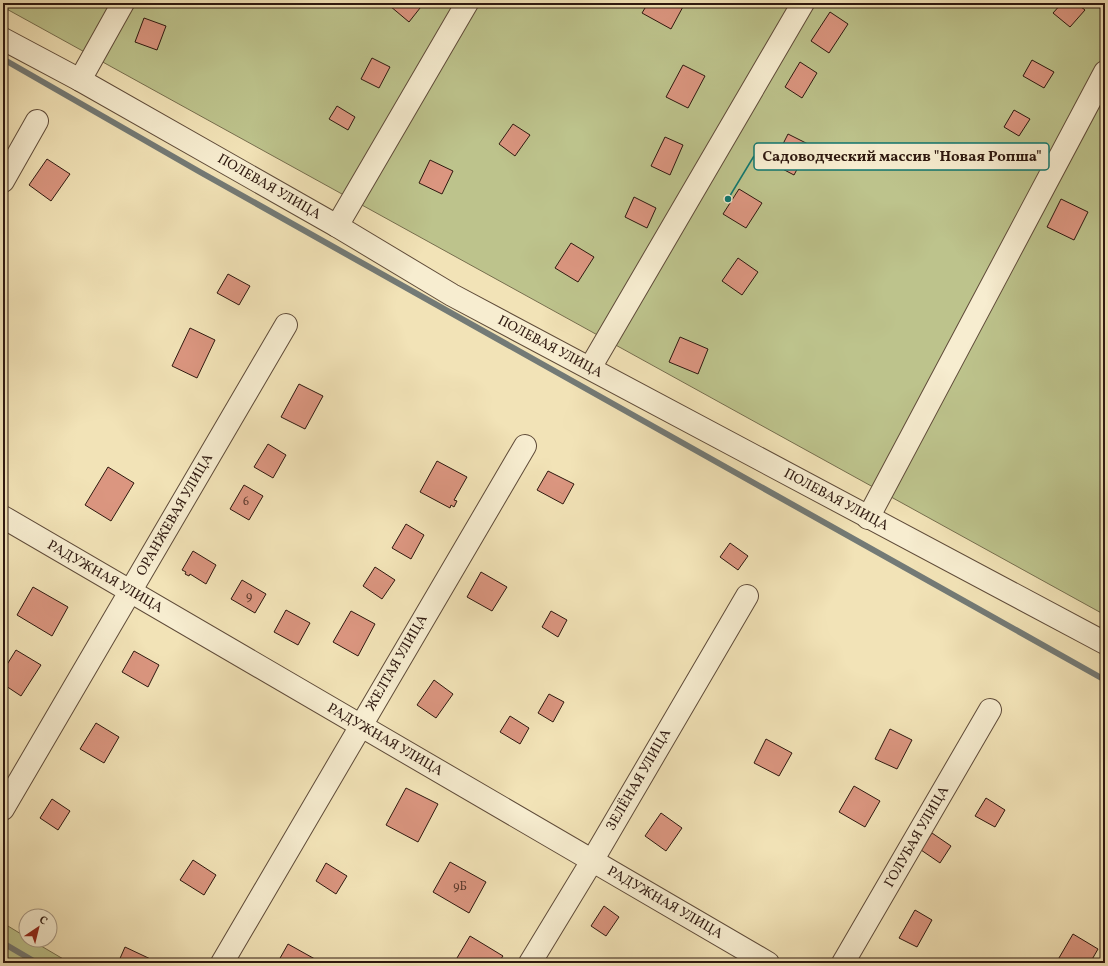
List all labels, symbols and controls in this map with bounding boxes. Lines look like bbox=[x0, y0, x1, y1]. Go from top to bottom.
callout: Садоводческий массив "Новая Ропша" bbox=[754, 143, 1049, 170]
text: Садоводческий массив "Новая Ропша" bbox=[762, 147, 1042, 168]
street label: ПОЛЕВАЯ УЛИЦА bbox=[214, 150, 324, 224]
street label: ПОЛЕВАЯ УЛИЦА bbox=[494, 311, 606, 383]
street label: ОРАНЖЕВАЯ УЛИЦА bbox=[132, 450, 218, 580]
street label: ПОЛЕВАЯ УЛИЦА bbox=[780, 464, 892, 536]
house number: 6 bbox=[243, 494, 249, 510]
street label: РАДУЖНАЯ УЛИЦА bbox=[44, 536, 166, 618]
house number: 9 bbox=[246, 589, 252, 605]
street label: ЖЕЛТАЯ УЛИЦА bbox=[362, 611, 432, 715]
street label: РАДУЖНАЯ УЛИЦА bbox=[324, 699, 446, 781]
street label: ЗЕЛЁНАЯ УЛИЦА bbox=[602, 725, 676, 835]
street label: ГОЛУБАЯ УЛИЦА bbox=[880, 783, 954, 891]
street label: РАДУЖНАЯ УЛИЦА bbox=[604, 862, 726, 944]
house number: 9Б bbox=[453, 879, 467, 895]
north arrow bbox=[18, 908, 58, 948]
text: С bbox=[36, 913, 50, 929]

